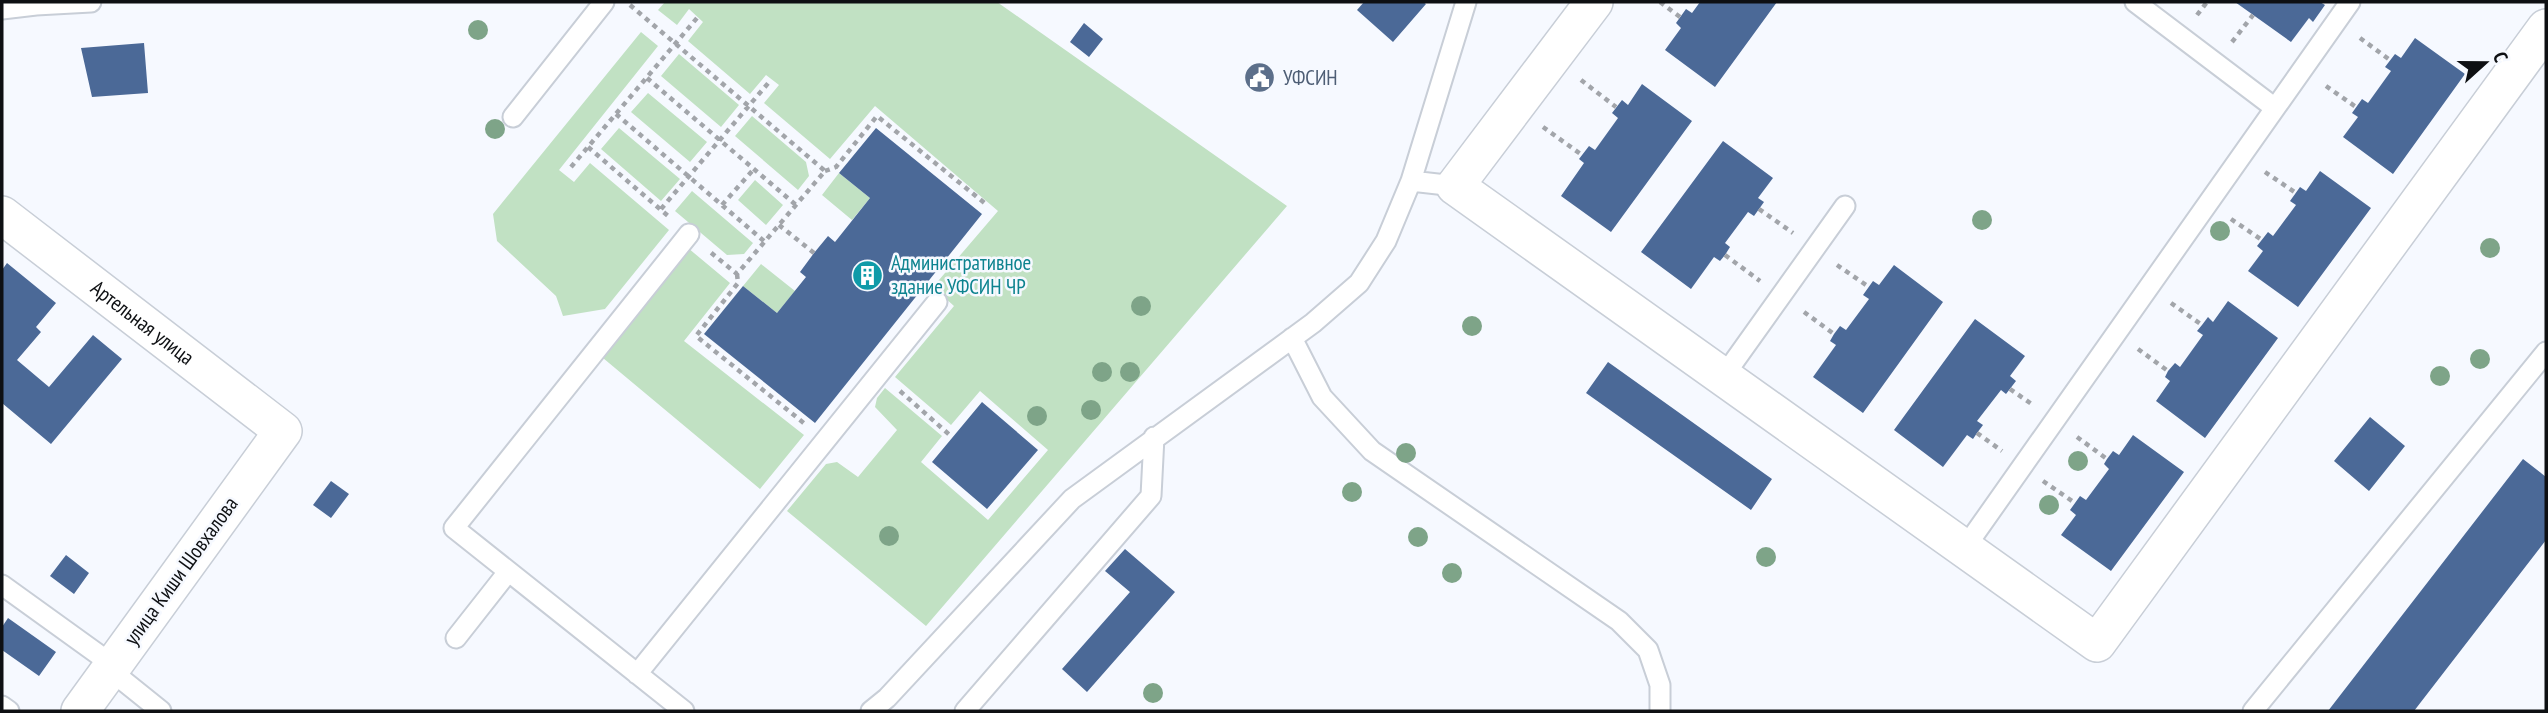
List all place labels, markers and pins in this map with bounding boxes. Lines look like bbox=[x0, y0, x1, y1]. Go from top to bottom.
public building icon: УФСИН bbox=[1243, 61, 1277, 95]
place label: УФСИН bbox=[1283, 64, 1338, 91]
place label: Административное здание УФСИН ЧР bbox=[891, 249, 1031, 300]
building icon: Административное здание УФСИН ЧР bbox=[851, 258, 885, 292]

